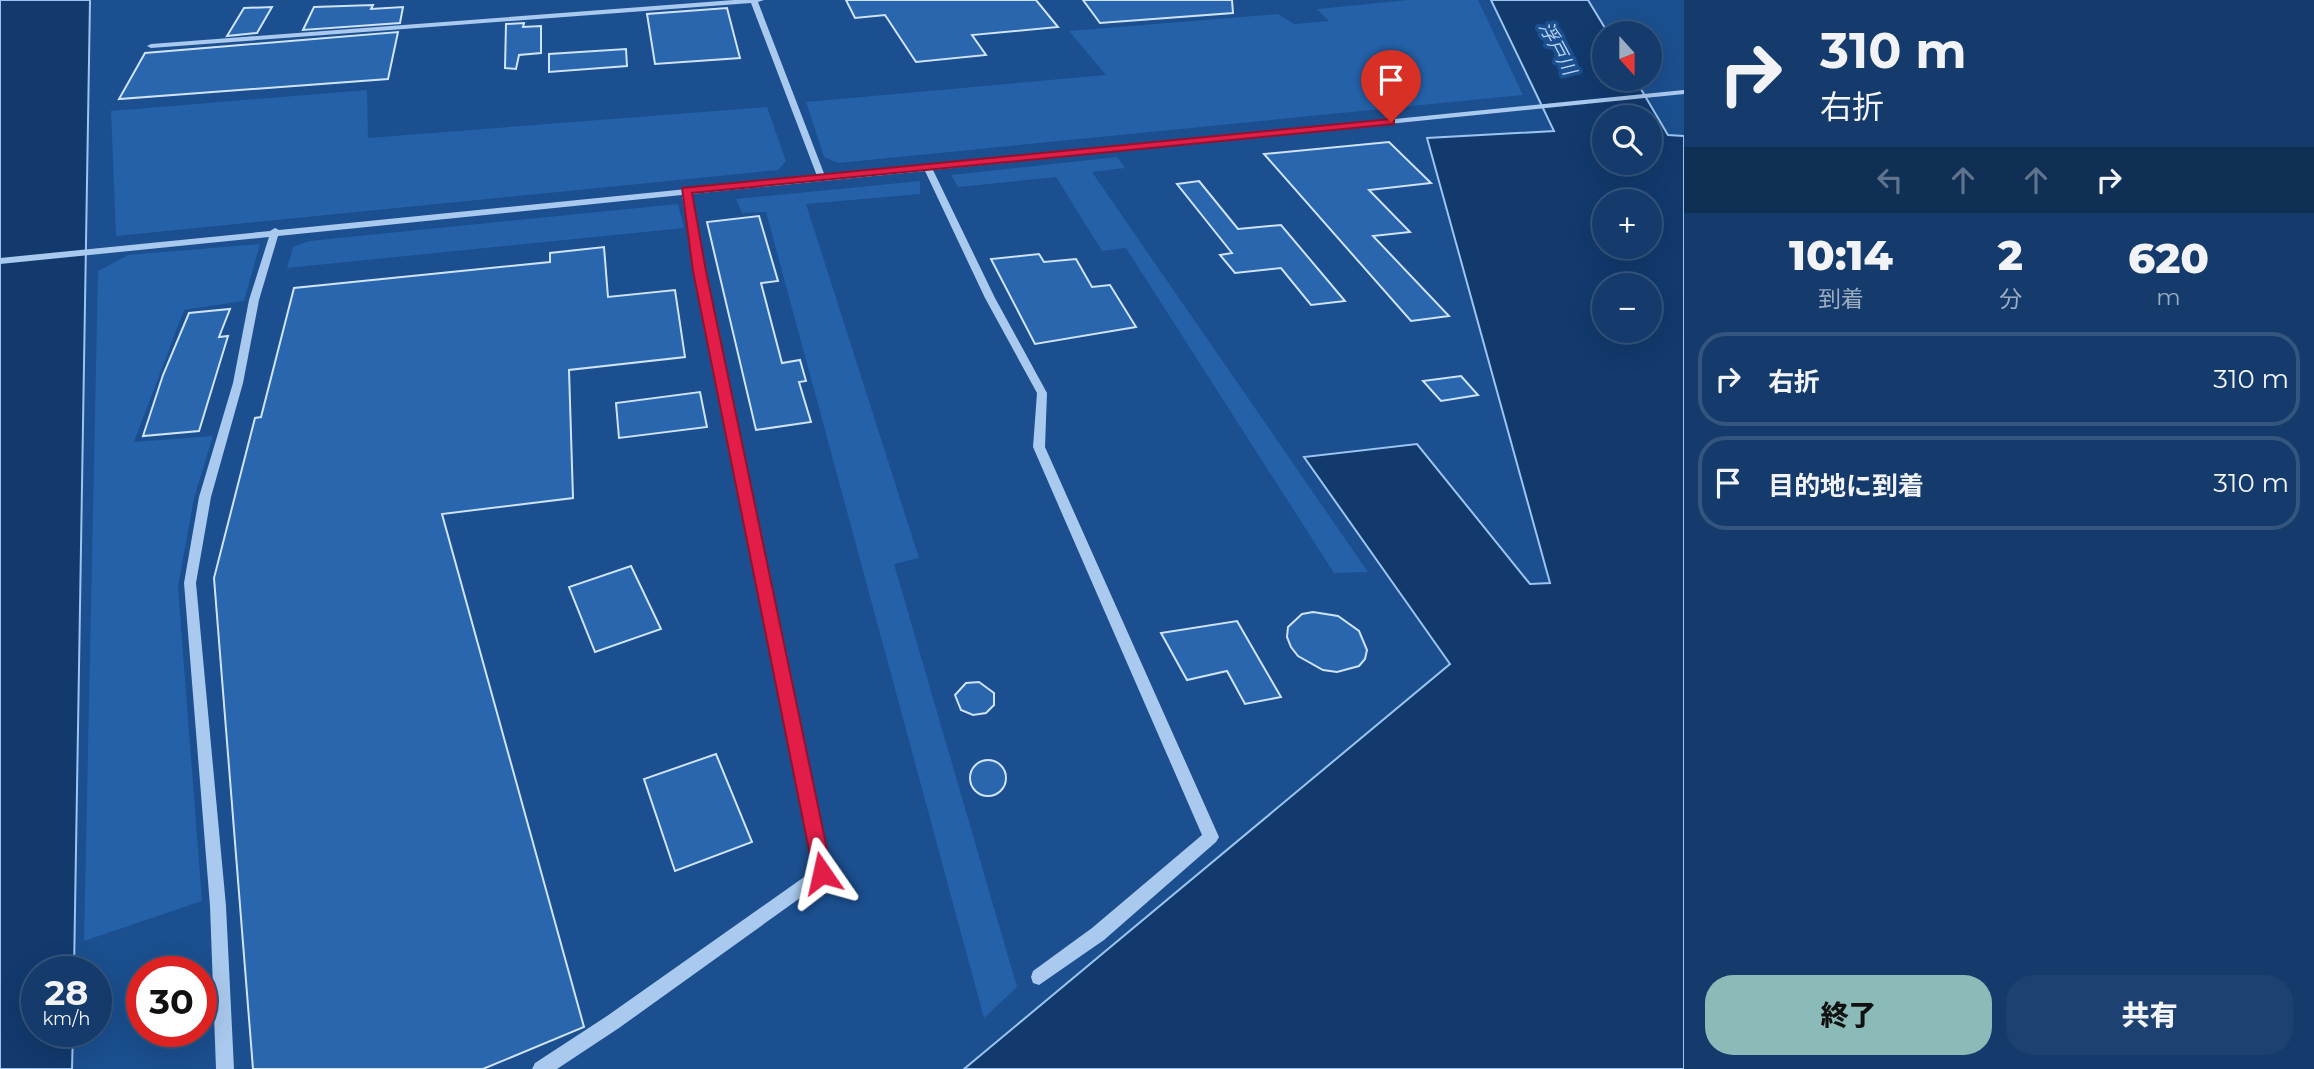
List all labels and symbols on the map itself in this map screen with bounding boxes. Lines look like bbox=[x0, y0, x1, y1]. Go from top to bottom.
water label: 浮戸川 bbox=[1534, 18, 1582, 81]
north arrow bbox=[1592, 21, 1662, 91]
pin bbox=[1361, 50, 1421, 122]
position arrow bbox=[785, 836, 859, 910]
speed limit sign: 30 bbox=[126, 956, 217, 1047]

